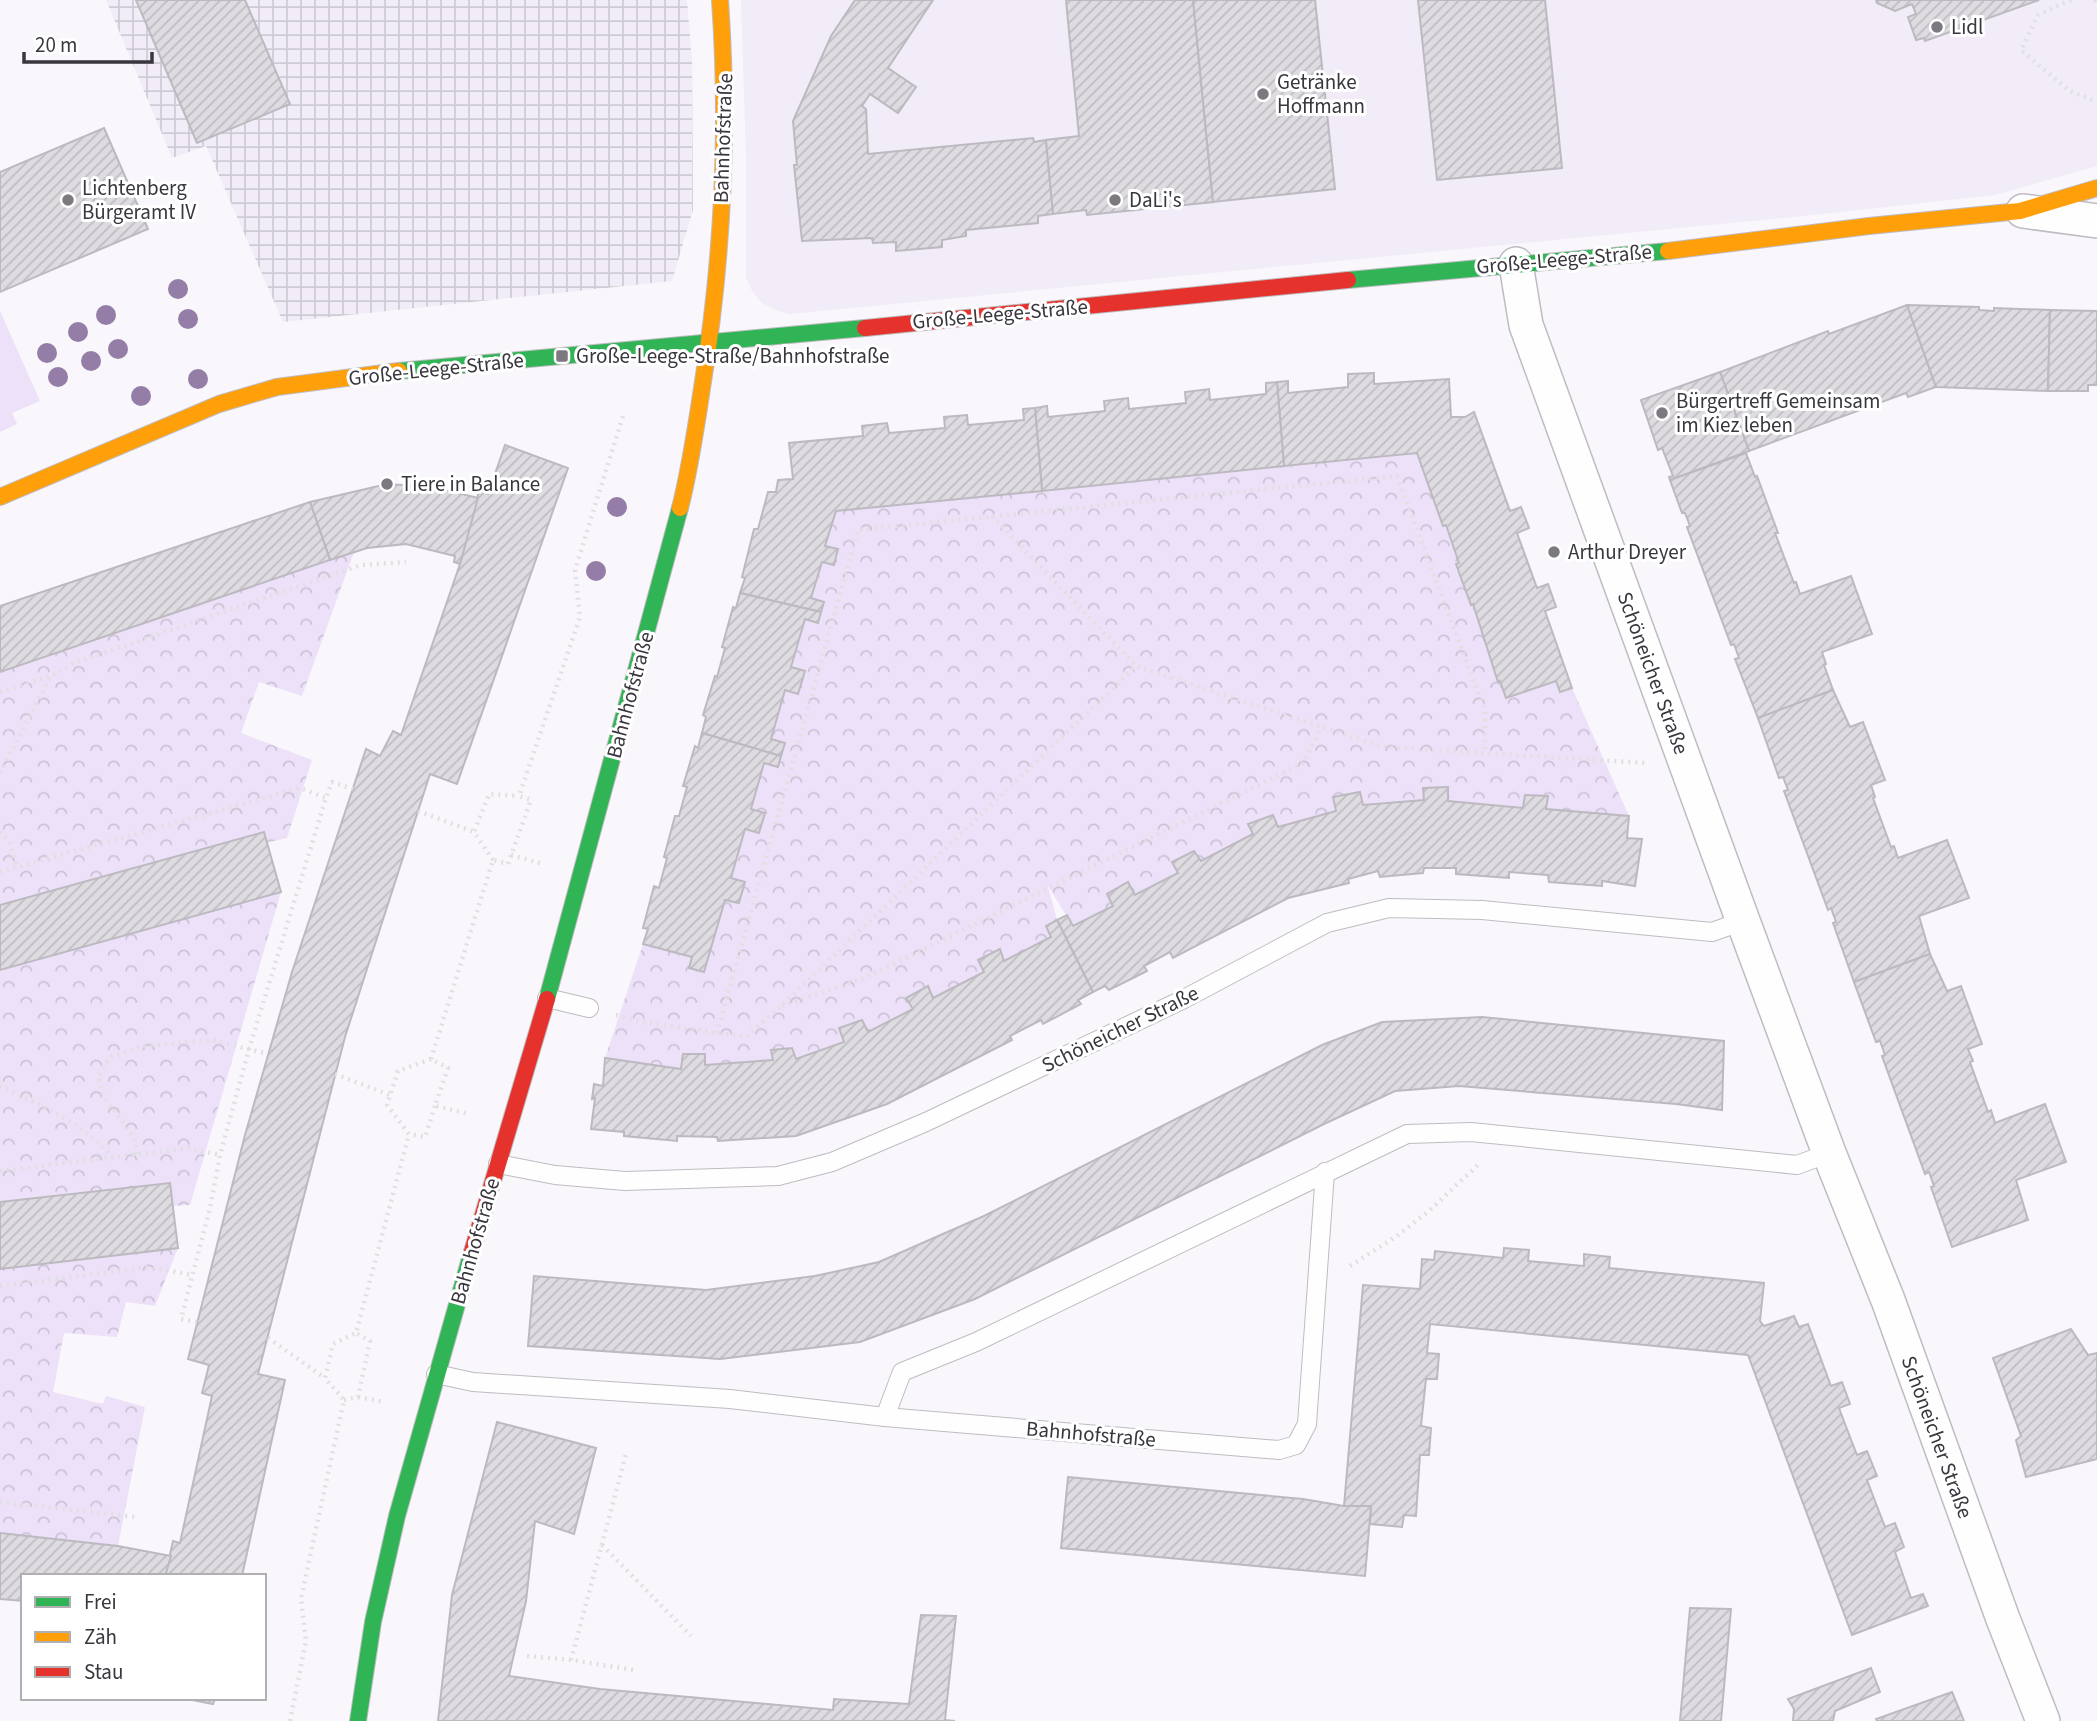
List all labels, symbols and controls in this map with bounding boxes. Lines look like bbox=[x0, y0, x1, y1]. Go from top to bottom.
place label: Lidl bbox=[1951, 12, 1983, 42]
marker: Lidl bbox=[1929, 19, 1945, 35]
scale bar bbox=[24, 21, 152, 65]
text: 20 m bbox=[35, 30, 77, 60]
place label: Getränke Hoffmann bbox=[1277, 67, 1365, 121]
street label: Bahnhofstraße bbox=[706, 73, 740, 203]
marker: Getränke Hoffmann bbox=[1255, 86, 1271, 102]
place label: Lichtenberg Bürgeramt IV bbox=[82, 173, 196, 227]
place label: DaLi's bbox=[1129, 185, 1182, 215]
marker: Lichtenberg Bürgeramt IV bbox=[60, 192, 76, 208]
marker: DaLi's bbox=[1107, 192, 1123, 208]
street label: Große-Leege-Straße bbox=[1475, 236, 1653, 282]
street label: Große-Leege-Straße bbox=[911, 291, 1089, 337]
place label: Große-Leege-Straße/Bahnhofstraße bbox=[576, 341, 889, 371]
street label: Große-Leege-Straße bbox=[347, 345, 525, 393]
marker: Große-Leege-Straße/Bahnhofstraße bbox=[554, 348, 570, 364]
place label: Bürgertreff Gemeinsam im Kiez leben bbox=[1676, 386, 1880, 440]
marker: Bürgertreff Gemeinsam im Kiez leben bbox=[1654, 405, 1670, 421]
place label: Tiere in Balance bbox=[401, 469, 540, 499]
marker: Tiere in Balance bbox=[379, 476, 395, 492]
place label: Arthur Dreyer bbox=[1568, 537, 1687, 567]
marker: Arthur Dreyer bbox=[1546, 544, 1562, 560]
street label: Schöneicher Straße bbox=[1610, 587, 1696, 759]
street label: Bahnhofstraße bbox=[599, 628, 661, 762]
street label: Schöneicher Straße bbox=[1036, 978, 1204, 1080]
street label: Bahnhofstraße bbox=[443, 1174, 507, 1308]
street label: Schöneicher Straße bbox=[1894, 1351, 1980, 1523]
street label: Bahnhofstraße bbox=[1025, 1413, 1157, 1455]
legend bbox=[21, 1574, 266, 1700]
text: Frei bbox=[84, 1587, 117, 1617]
text: Zäh bbox=[84, 1622, 117, 1652]
text: Stau bbox=[84, 1657, 123, 1687]

